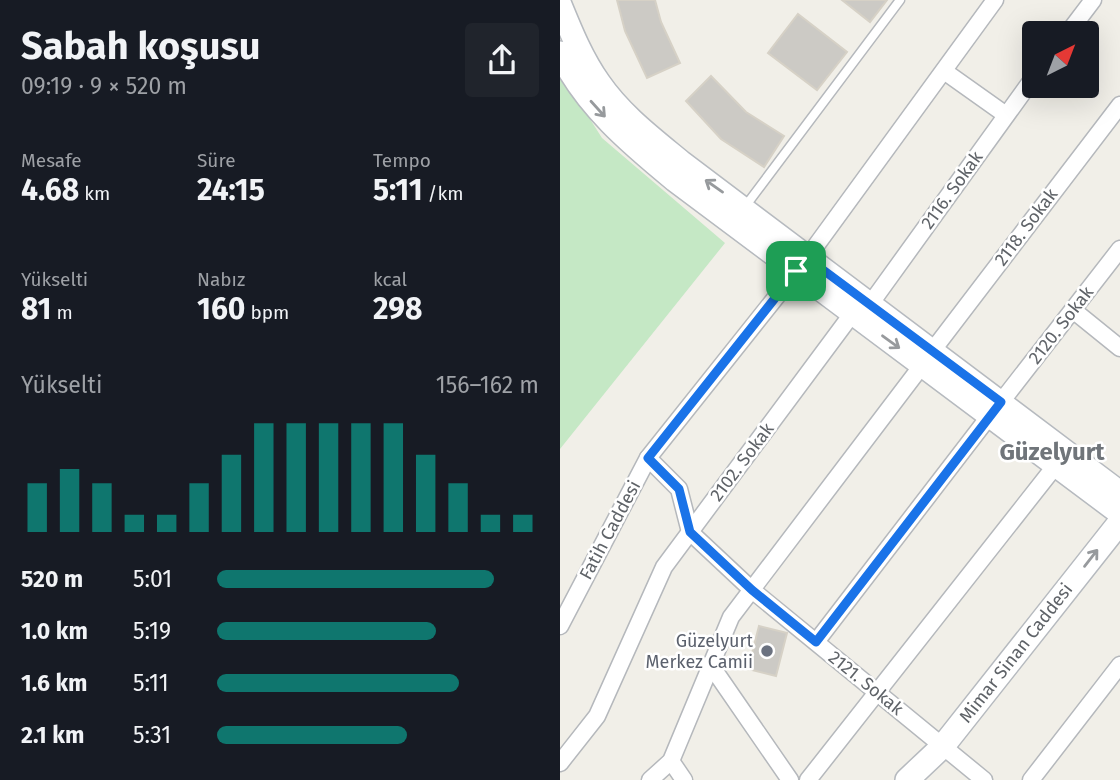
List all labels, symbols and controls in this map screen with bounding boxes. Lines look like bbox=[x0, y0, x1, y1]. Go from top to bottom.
north arrow bbox=[1022, 21, 1099, 98]
map controls bbox=[1022, 21, 1099, 98]
text: Sabah koşusu bbox=[21, 23, 260, 69]
button: share bbox=[465, 23, 539, 97]
text: 09:19 · 9 × 520 m bbox=[21, 72, 187, 100]
one-way arrow bbox=[590, 100, 606, 118]
street label: 2116. Sokak bbox=[916, 146, 988, 233]
text: Mesafe bbox=[21, 149, 82, 172]
text: Süre bbox=[197, 149, 236, 172]
text: Tempo bbox=[373, 149, 431, 172]
text: 4.68 bbox=[21, 172, 79, 208]
text: 24:15 bbox=[197, 172, 265, 208]
text: 5:11 bbox=[373, 172, 423, 208]
one-way arrow bbox=[705, 179, 724, 193]
text: km bbox=[79, 182, 110, 205]
text: /km bbox=[423, 182, 464, 205]
street label: 2118. Sokak bbox=[990, 183, 1063, 270]
pin bbox=[766, 241, 826, 301]
icon: arrive bbox=[777, 252, 815, 290]
text: Yükselti bbox=[21, 268, 88, 291]
text: Nabız bbox=[197, 268, 245, 291]
text: kcal bbox=[373, 268, 407, 291]
street label: 2120. Sokak bbox=[1024, 281, 1099, 368]
text: 81 bbox=[21, 291, 51, 327]
text: 160 bbox=[197, 291, 245, 327]
text: 298 bbox=[373, 291, 422, 327]
text: m bbox=[51, 301, 73, 324]
text: bpm bbox=[245, 301, 289, 324]
one-way arrow bbox=[881, 334, 900, 349]
text: Yükselti bbox=[21, 371, 102, 399]
text: 156–162 m bbox=[436, 371, 539, 399]
street label: 2102. Sokak bbox=[705, 418, 779, 506]
district label: Güzelyurt bbox=[999, 438, 1105, 466]
street label: Fatih Caddesi bbox=[575, 477, 645, 583]
one-way arrow bbox=[1083, 550, 1099, 568]
text: 520 m bbox=[21, 565, 83, 593]
text: 5:01 bbox=[133, 565, 172, 593]
street label: Mimar Sinan Caddesi bbox=[955, 579, 1077, 727]
text: 1.0 km bbox=[21, 617, 88, 645]
text: 5:19 bbox=[133, 617, 171, 645]
place label: Güzelyurt Merkez Camii bbox=[646, 630, 753, 673]
marker: Güzelyurt Merkez Camii bbox=[759, 643, 775, 659]
street label: 2121. Sokak bbox=[824, 646, 908, 720]
text: 1.6 km bbox=[21, 669, 88, 697]
text: 5:11 bbox=[133, 669, 169, 697]
text: 2.1 km bbox=[21, 721, 84, 749]
text: 5:31 bbox=[133, 721, 171, 749]

